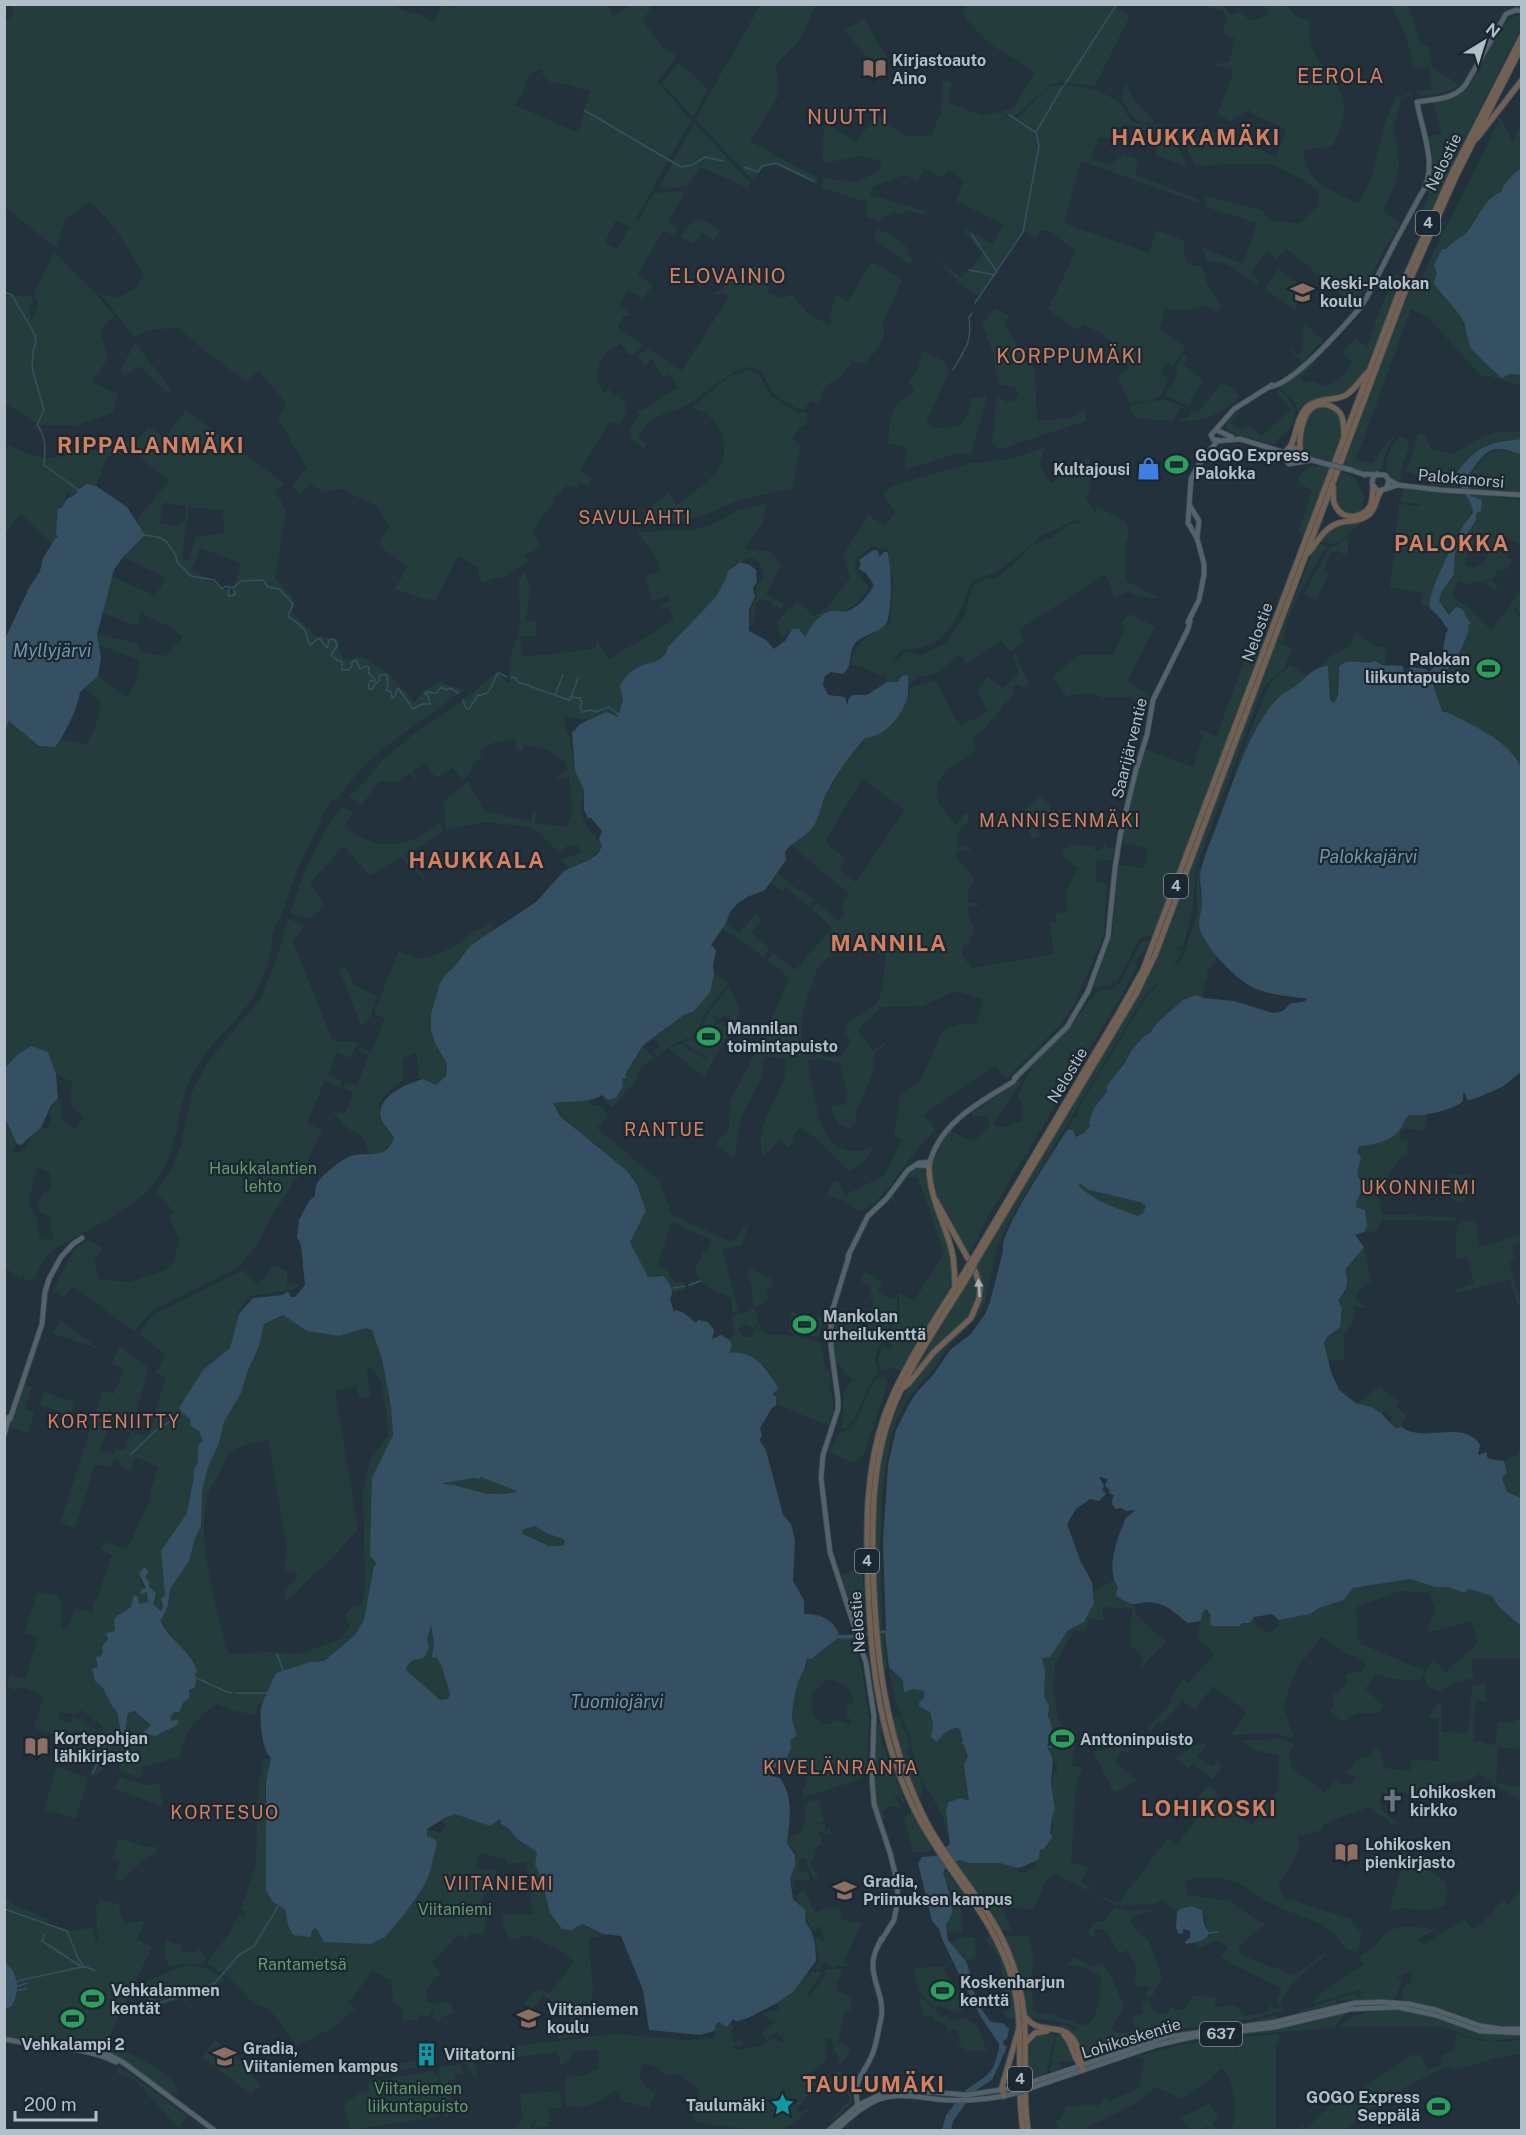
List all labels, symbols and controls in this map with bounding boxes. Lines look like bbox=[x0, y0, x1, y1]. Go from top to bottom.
north arrow bbox=[1454, 12, 1514, 72]
text: N bbox=[1482, 19, 1504, 42]
place label: Kirjastoauto Aino bbox=[892, 51, 986, 88]
library icon: Kirjastoauto Aino bbox=[861, 56, 887, 82]
district label: EEROLA bbox=[1297, 64, 1385, 88]
district label: NUUTTI bbox=[807, 105, 889, 129]
district label: HAUKKAMÄKI bbox=[1111, 124, 1281, 150]
street label: Nelostie bbox=[1421, 130, 1465, 194]
road number: 4 bbox=[1416, 211, 1440, 235]
district label: ELOVAINIO bbox=[669, 264, 787, 288]
place label: Keski-Palokan koulu bbox=[1320, 274, 1429, 311]
school or university icon: Keski-Palokan koulu bbox=[1289, 279, 1315, 305]
district label: KORPPUMÄKI bbox=[996, 344, 1144, 368]
district label: RIPPALANMÄKI bbox=[57, 432, 245, 458]
place label: GOGO Express Palokka bbox=[1195, 446, 1309, 483]
sports icon: GOGO Express Palokka bbox=[1164, 451, 1190, 477]
shop icon: Kultajousi bbox=[1135, 456, 1161, 482]
place label: Kultajousi bbox=[1053, 460, 1130, 479]
street label: Palokanorsi bbox=[1417, 465, 1505, 492]
district label: SAVULAHTI bbox=[578, 507, 692, 528]
district label: PALOKKA bbox=[1394, 530, 1510, 556]
street label: Nelostie bbox=[1238, 600, 1277, 664]
water label: Myllyjärvi bbox=[13, 640, 92, 661]
place label: Palokan liikuntapuisto bbox=[1365, 650, 1470, 687]
sports icon: Palokan liikuntapuisto bbox=[1475, 655, 1501, 681]
street label: Saarijärventie bbox=[1108, 696, 1151, 800]
district label: MANNISENMÄKI bbox=[979, 809, 1141, 831]
water label: Palokkajärvi bbox=[1319, 846, 1418, 867]
district label: HAUKKALA bbox=[409, 847, 545, 873]
road number: 4 bbox=[1164, 874, 1188, 898]
district label: MANNILA bbox=[831, 930, 947, 956]
place label: Mannilan toimintapuisto bbox=[727, 1019, 838, 1056]
sports icon: Mannilan toimintapuisto bbox=[696, 1024, 722, 1050]
street label: Nelostie bbox=[1043, 1044, 1091, 1107]
district label: RANTUE bbox=[624, 1119, 706, 1140]
park label: Haukkalantien lehto bbox=[209, 1159, 317, 1196]
district label: UKONNIEMI bbox=[1361, 1177, 1477, 1198]
one-way arrow bbox=[974, 1278, 984, 1297]
place label: Mankolan urheilukenttä bbox=[823, 1307, 926, 1344]
sports icon: Mankolan urheilukenttä bbox=[792, 1312, 818, 1338]
district label: KORTENIITTY bbox=[47, 1411, 181, 1432]
road number: 4 bbox=[855, 1549, 879, 1573]
street label: Nelostie bbox=[846, 1591, 869, 1653]
water label: Tuomiojärvi bbox=[571, 1691, 664, 1712]
sports icon: Anttoninpuisto bbox=[1049, 1726, 1075, 1752]
place label: Kortepohjan lähikirjasto bbox=[54, 1729, 148, 1766]
place label: Anttoninpuisto bbox=[1080, 1730, 1193, 1749]
library icon: Kortepohjan lähikirjasto bbox=[23, 1734, 49, 1760]
district label: KIVELÄNRANTA bbox=[763, 1756, 919, 1778]
place label: Lohikosken kirkko bbox=[1410, 1783, 1496, 1820]
church icon: Lohikosken kirkko bbox=[1379, 1788, 1405, 1814]
district label: LOHIKOSKI bbox=[1141, 1795, 1277, 1821]
district label: KORTESUO bbox=[170, 1802, 280, 1823]
place label: Lohikosken pienkirjasto bbox=[1365, 1835, 1455, 1872]
library icon: Lohikosken pienkirjasto bbox=[1334, 1840, 1360, 1866]
place label: Gradia, Priimuksen kampus bbox=[863, 1872, 1012, 1909]
district label: VIITANIEMI bbox=[444, 1873, 554, 1894]
school or university icon: Gradia, Priimuksen kampus bbox=[832, 1877, 858, 1903]
park label: Viitaniemi bbox=[418, 1900, 492, 1919]
park label: Rantametsä bbox=[257, 1955, 347, 1974]
place label: Koskenharjun kenttä bbox=[960, 1973, 1065, 2010]
sports icon: Koskenharjun kenttä bbox=[929, 1978, 955, 2004]
place label: Vehkalammen kentät bbox=[111, 1981, 220, 2018]
sports icon: Vehkalammen kentät bbox=[80, 1986, 106, 2012]
place label: Viitaniemen koulu bbox=[547, 2000, 639, 2037]
school or university icon: Viitaniemen koulu bbox=[516, 2005, 542, 2031]
sports icon: Vehkalampi 2 bbox=[60, 2006, 86, 2032]
street label: Lohikoskentie bbox=[1079, 2014, 1183, 2063]
road number: 637 bbox=[1200, 2022, 1242, 2046]
place label: Vehkalampi 2 bbox=[21, 2035, 125, 2054]
place label: Gradia, Viitaniemen kampus bbox=[243, 2039, 398, 2076]
building icon: Viitatorni bbox=[413, 2041, 439, 2067]
school or university icon: Gradia, Viitaniemen kampus bbox=[212, 2044, 238, 2070]
place label: Viitatorni bbox=[444, 2045, 515, 2064]
road number: 4 bbox=[1008, 2067, 1032, 2091]
district label: TAULUMÄKI bbox=[802, 2071, 946, 2097]
park label: Viitaniemen liikuntapuisto bbox=[368, 2079, 468, 2116]
scale bar bbox=[15, 2084, 96, 2122]
place label: GOGO Express Seppälä bbox=[1306, 2088, 1420, 2125]
place icon: Taulumäki bbox=[770, 2092, 796, 2118]
sports icon: GOGO Express Seppälä bbox=[1425, 2093, 1451, 2119]
text: 200 m bbox=[24, 2094, 77, 2115]
place label: Taulumäki bbox=[686, 2096, 765, 2115]

